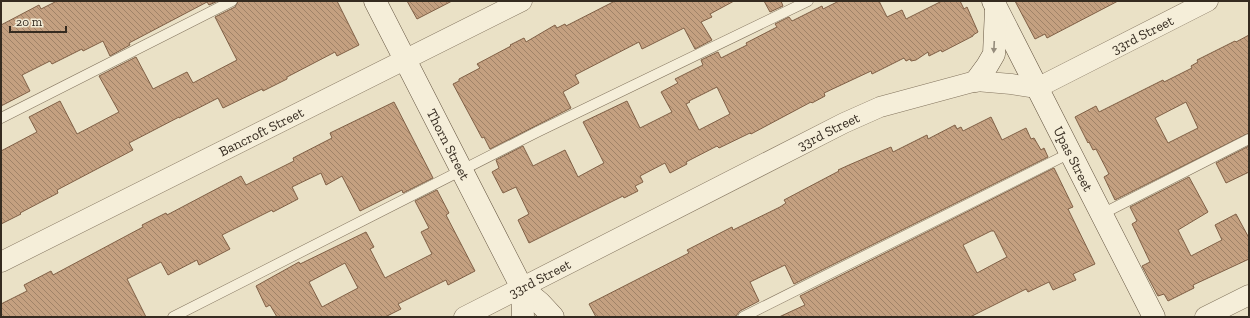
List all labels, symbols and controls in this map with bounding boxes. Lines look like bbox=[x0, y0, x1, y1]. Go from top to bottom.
scale bar bbox=[10, 8, 66, 34]
street label: 33rd Street bbox=[1109, 12, 1177, 58]
text: 20 m bbox=[16, 15, 43, 29]
one-way arrow bbox=[991, 41, 998, 53]
street label: Bancroft Street bbox=[216, 103, 307, 160]
street label: Thorn Street bbox=[423, 106, 474, 184]
street label: 33rd Street bbox=[795, 109, 863, 154]
street label: Upas Street bbox=[1049, 124, 1097, 195]
street label: 33rd Street bbox=[506, 256, 575, 302]

